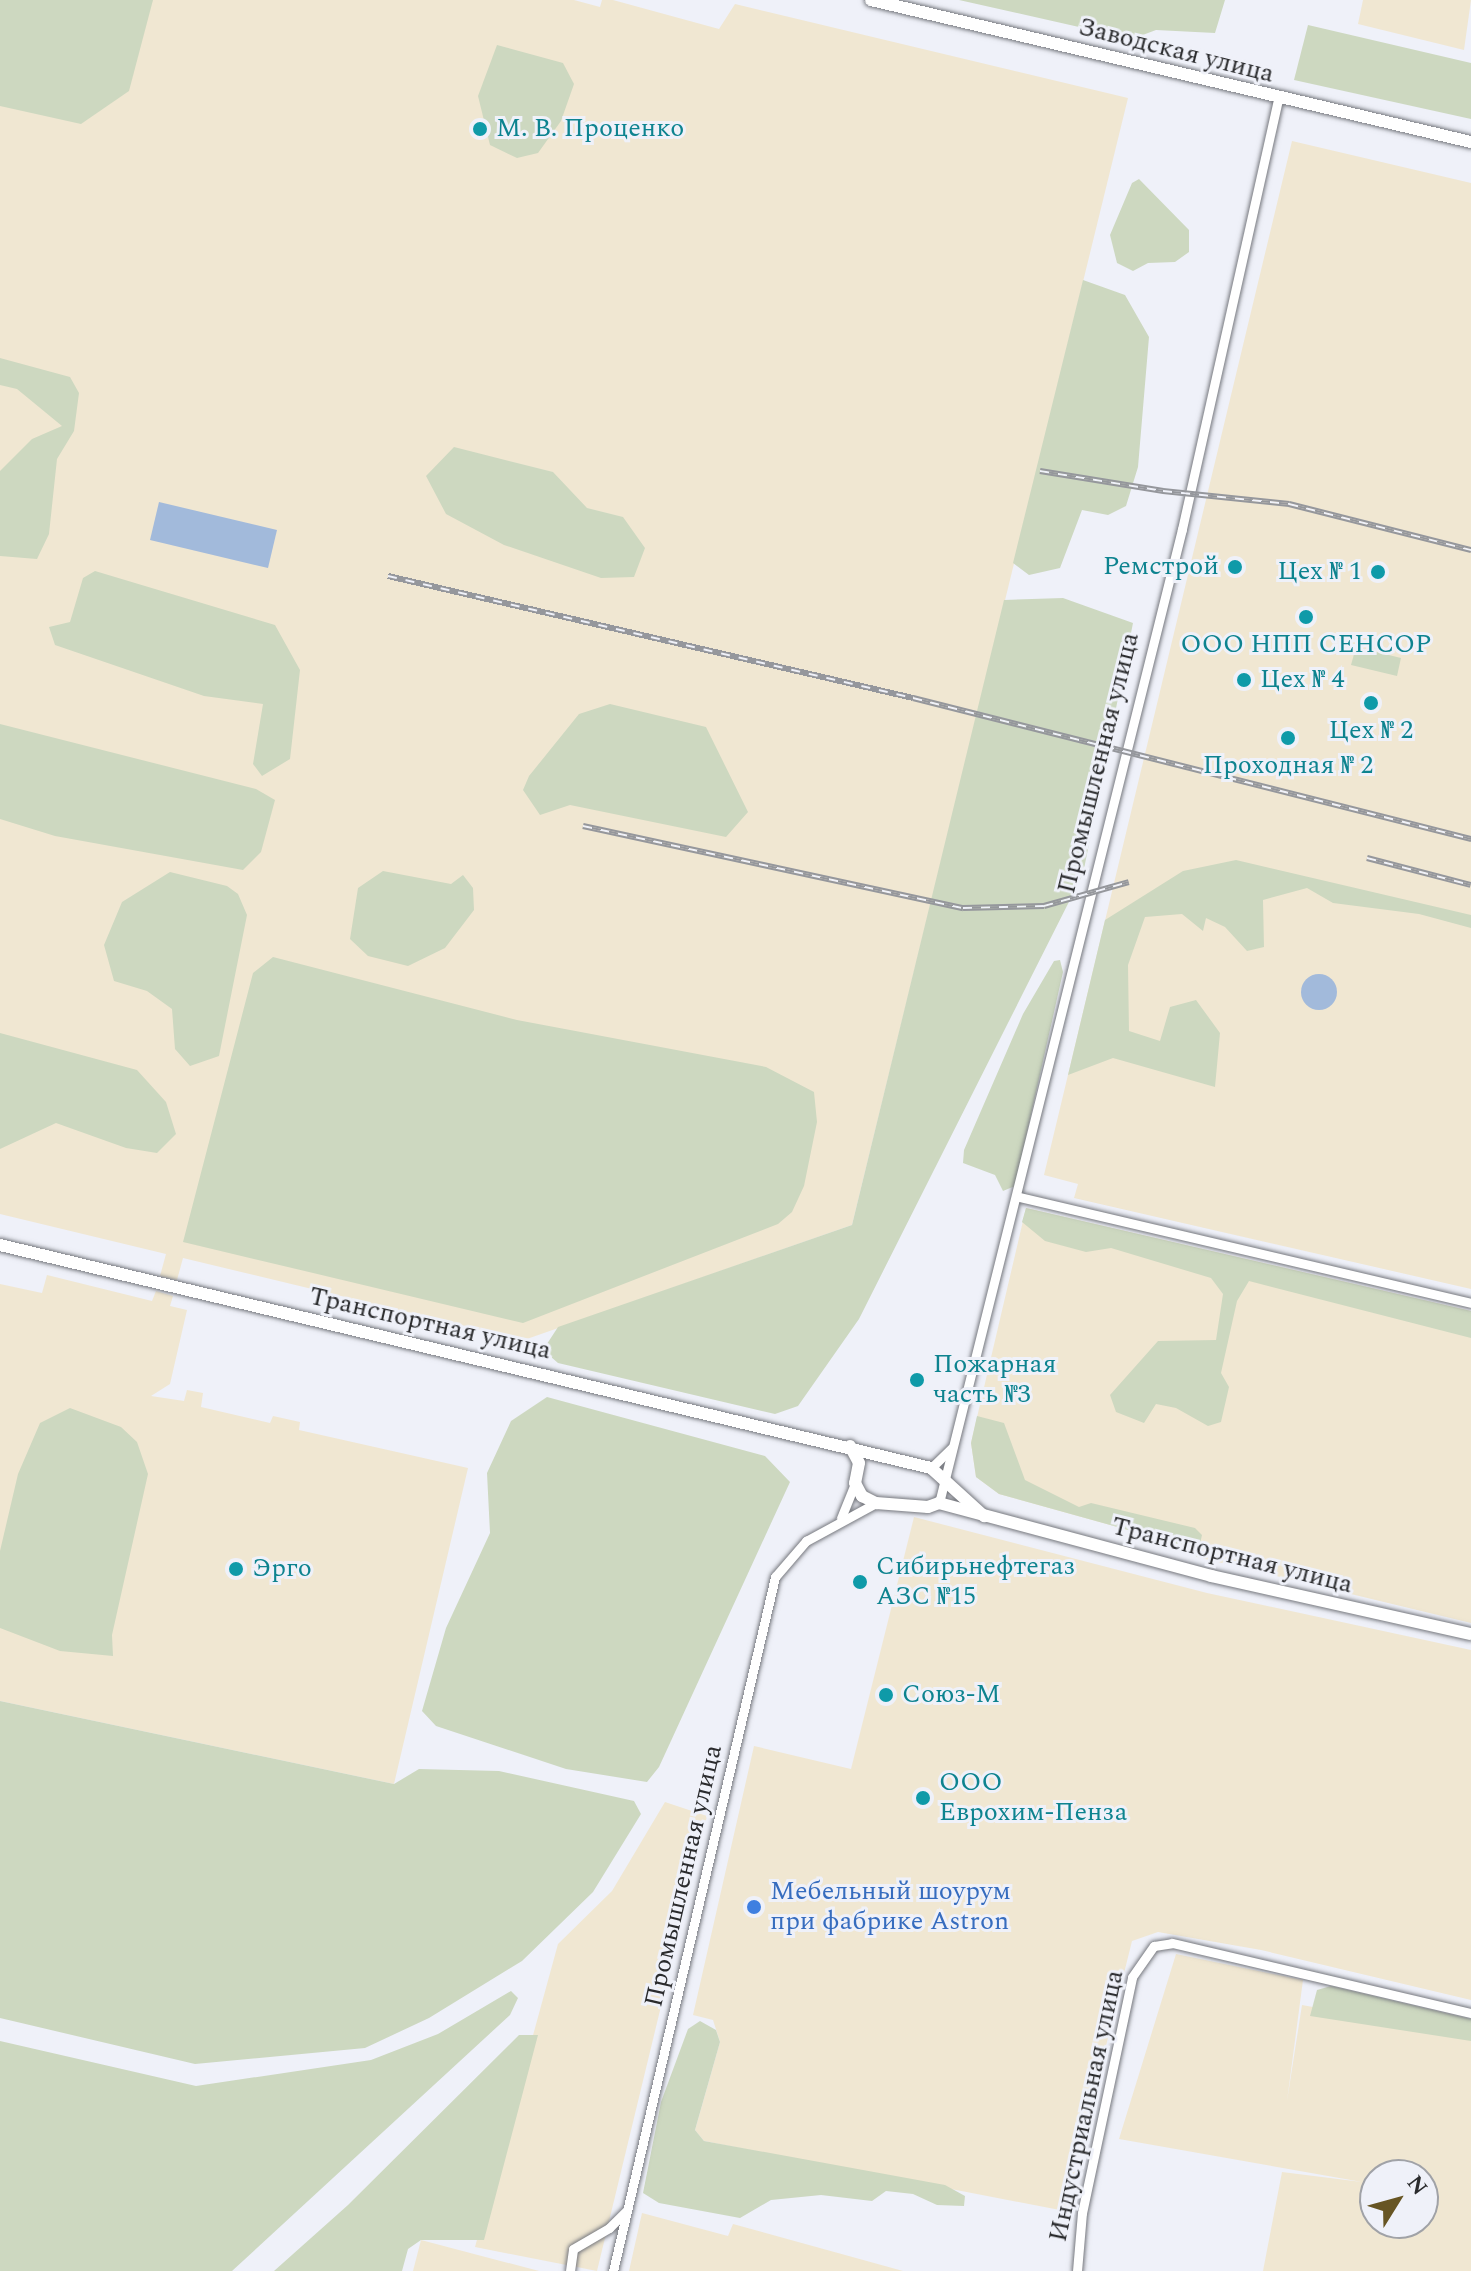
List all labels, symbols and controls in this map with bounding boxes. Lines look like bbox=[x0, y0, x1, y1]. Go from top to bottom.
street label: Заводская улица bbox=[1075, 12, 1277, 90]
place label: М. В. Проценко bbox=[496, 113, 684, 145]
marker: М. В. Проценко bbox=[471, 120, 489, 138]
place label: Ремстрой bbox=[1103, 551, 1219, 583]
place label: Цех № 1 bbox=[1277, 556, 1362, 588]
marker: Ремстрой bbox=[1226, 558, 1244, 576]
marker: Цех № 1 bbox=[1369, 563, 1387, 581]
marker: ООО НПП СЕНСОР bbox=[1297, 608, 1315, 626]
street label: Промышленная улица bbox=[1051, 629, 1147, 897]
place label: ООО НПП СЕНСОР bbox=[1180, 629, 1432, 661]
place label: Цех № 4 bbox=[1260, 664, 1345, 696]
marker: Цех № 4 bbox=[1235, 671, 1253, 689]
marker: Цех № 2 bbox=[1362, 694, 1380, 712]
place label: Цех № 2 bbox=[1329, 715, 1413, 747]
marker: Проходная № 2 bbox=[1279, 729, 1297, 747]
place label: Проходная № 2 bbox=[1203, 750, 1373, 782]
street label: Транспортная улица bbox=[306, 1281, 554, 1367]
place label: Пожарная часть №3 bbox=[933, 1349, 1056, 1410]
marker: Пожарная часть №3 bbox=[908, 1371, 926, 1389]
street label: Транспортная улица bbox=[1108, 1511, 1356, 1601]
place label: Сибирьнефтегаз АЗС №15 bbox=[876, 1551, 1075, 1612]
place label: Эрго bbox=[252, 1553, 312, 1585]
marker: Эрго bbox=[227, 1560, 245, 1578]
marker: Сибирьнефтегаз АЗС №15 bbox=[851, 1573, 869, 1591]
place label: Союз-М bbox=[902, 1679, 1001, 1711]
marker: Союз-М bbox=[877, 1686, 895, 1704]
street label: Промышленная улица bbox=[639, 1742, 729, 2010]
place label: ООО Еврохим-Пенза bbox=[939, 1767, 1128, 1828]
marker: ООО Еврохим-Пенза bbox=[914, 1789, 932, 1807]
place label: Мебельный шоурум при фабрике Astron bbox=[770, 1876, 1011, 1938]
marker: Мебельный шоурум при фабрике Astron bbox=[745, 1898, 763, 1916]
street label: Индустриальная улица bbox=[1043, 1967, 1131, 2245]
north arrow bbox=[1359, 2159, 1439, 2239]
text: N bbox=[1398, 2168, 1436, 2203]

